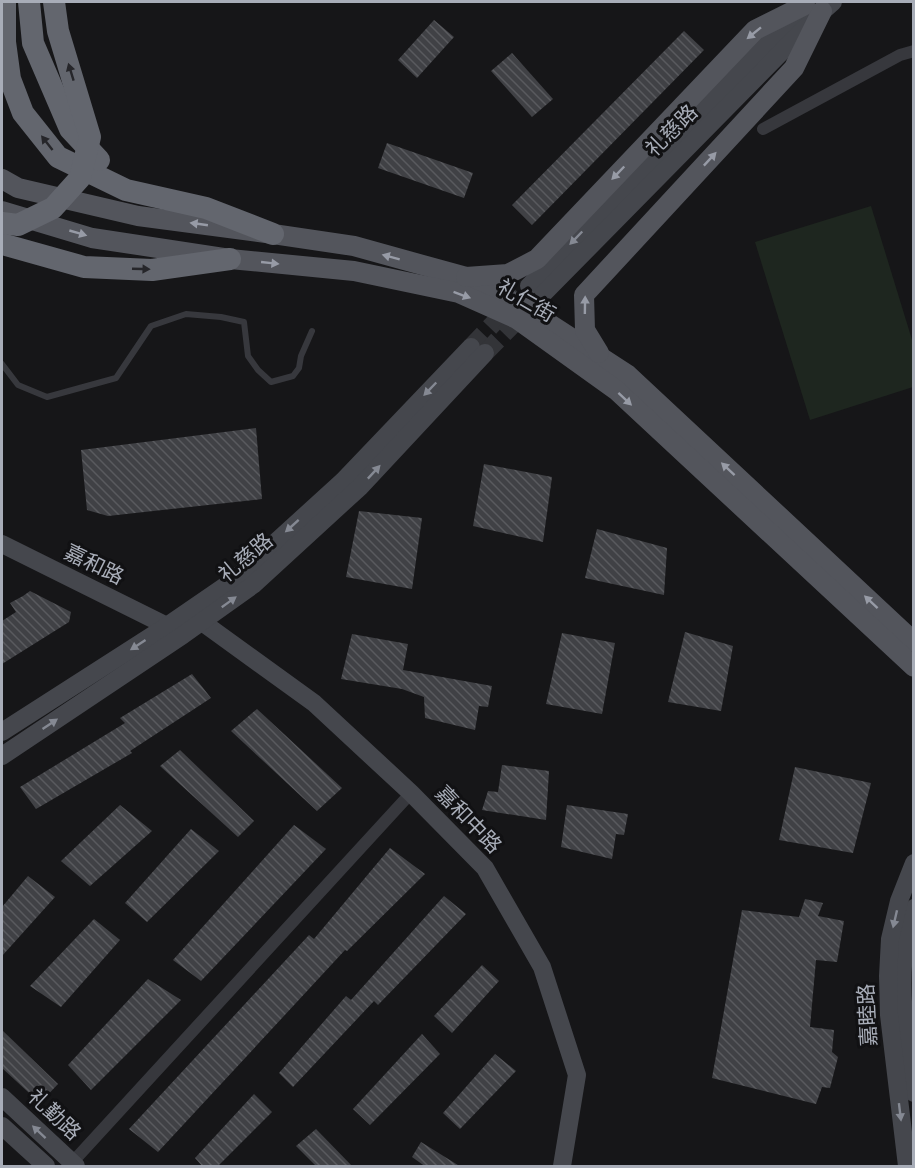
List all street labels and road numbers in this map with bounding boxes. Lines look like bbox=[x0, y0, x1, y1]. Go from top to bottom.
street label: 礼慈路 bbox=[641, 100, 703, 162]
street label: 礼仁街 bbox=[492, 274, 560, 328]
street label: 礼慈路 bbox=[214, 528, 278, 588]
street label: 嘉和路 bbox=[60, 540, 128, 590]
street label: 嘉和中路 bbox=[430, 781, 506, 859]
street label: 嘉睦路 bbox=[854, 983, 882, 1047]
street label: 礼勤路 bbox=[22, 1084, 86, 1146]

